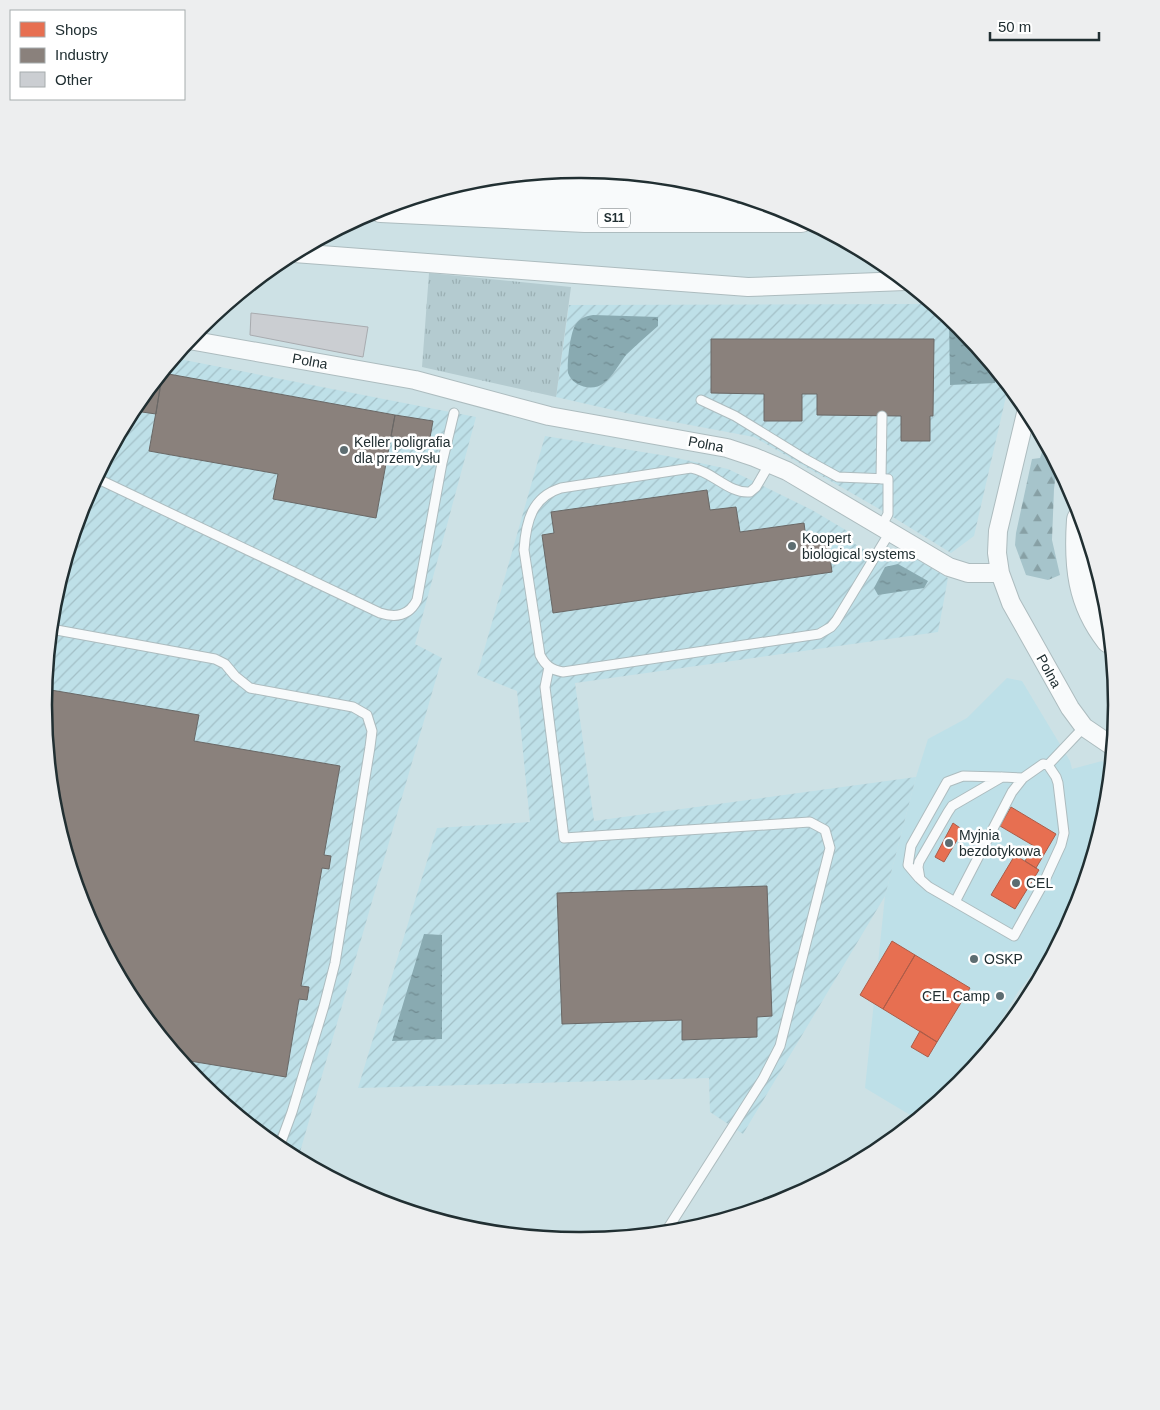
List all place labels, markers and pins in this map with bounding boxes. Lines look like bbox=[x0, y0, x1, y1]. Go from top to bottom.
place label: Keller poligrafia dla przemysłu bbox=[354, 434, 451, 466]
marker: Keller poligrafia dla przemysłu bbox=[338, 444, 350, 456]
place label: Koopert biological systems bbox=[802, 530, 916, 562]
marker: Koopert biological systems bbox=[786, 540, 798, 552]
place label: Myjnia bezdotykowa bbox=[959, 827, 1041, 859]
marker: Myjnia bezdotykowa bbox=[943, 837, 955, 849]
place label: CEL bbox=[1026, 875, 1053, 891]
marker: CEL bbox=[1010, 877, 1022, 889]
place label: OSKP bbox=[984, 951, 1023, 967]
marker: OSKP bbox=[968, 953, 980, 965]
place label: CEL Camp bbox=[922, 988, 990, 1004]
marker: CEL Camp bbox=[994, 990, 1006, 1002]

